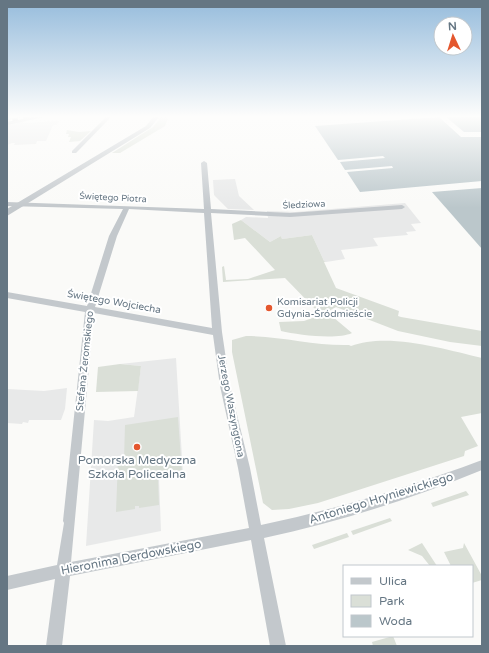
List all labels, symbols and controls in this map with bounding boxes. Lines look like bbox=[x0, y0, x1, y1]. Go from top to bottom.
north arrow bbox=[433, 16, 473, 56]
text: N bbox=[447, 20, 457, 33]
street label: Świętego Piotra bbox=[79, 190, 147, 205]
street label: Śledziowa bbox=[282, 197, 326, 212]
street label: Świętego Wojciecha bbox=[66, 288, 162, 316]
place label: Komisariat Policji Gdynia-Śródmieście bbox=[277, 296, 372, 320]
marker: Komisariat Policji Gdynia-Śródmieście bbox=[264, 303, 274, 313]
street label: Stefana Żeromskiego bbox=[74, 310, 96, 412]
street label: Jerzego Waszyngtona bbox=[215, 354, 247, 458]
marker: Pomorska Medyczna Szkoła Policealna bbox=[132, 442, 142, 452]
place label: Pomorska Medyczna Szkoła Policealna bbox=[78, 453, 196, 481]
street label: Antoniego Hryniewickiego bbox=[307, 469, 455, 527]
street label: Hieronima Derdowskiego bbox=[60, 537, 202, 577]
legend bbox=[343, 565, 473, 637]
text: Ulica bbox=[379, 574, 407, 588]
text: Park bbox=[379, 594, 405, 608]
text: Woda bbox=[379, 614, 412, 628]

